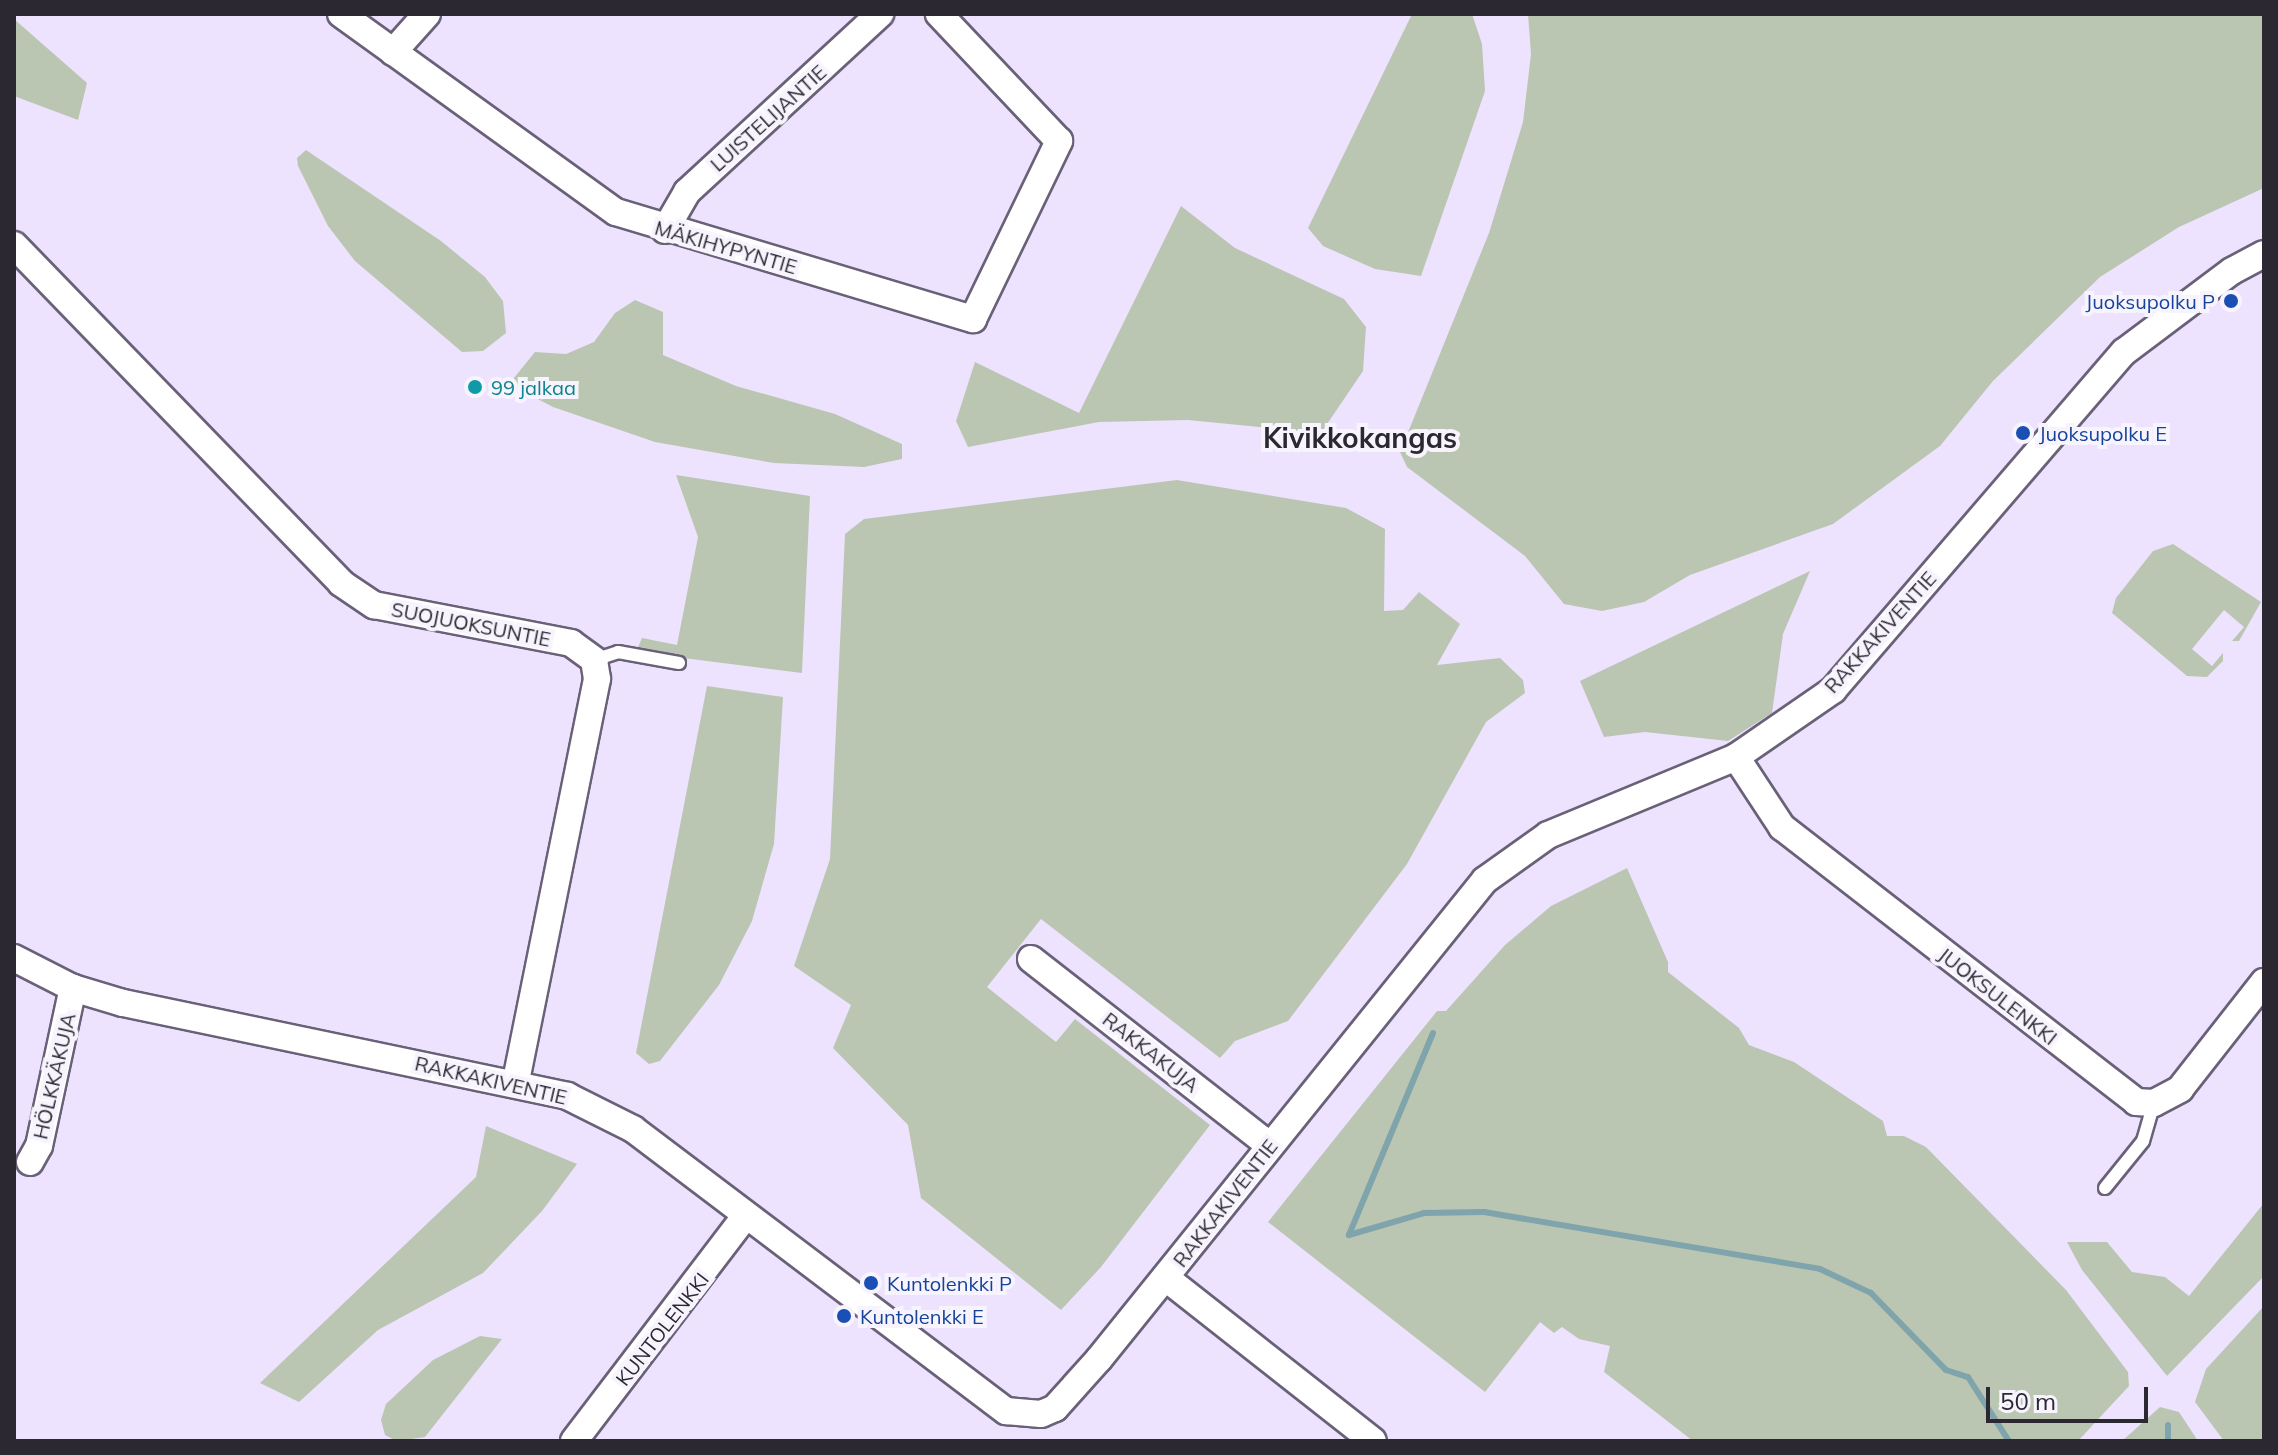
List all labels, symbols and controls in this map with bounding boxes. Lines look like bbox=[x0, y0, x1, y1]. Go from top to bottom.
street label: LUISTELIJANTIE bbox=[705, 60, 831, 176]
street label: MÄKIHYPYNTIE bbox=[652, 215, 800, 279]
place label: Juoksupolku P bbox=[2086, 289, 2215, 313]
marker: Juoksupolku P bbox=[2222, 292, 2240, 310]
place label: 99 jalkaa bbox=[491, 375, 576, 399]
marker: 99 jalkaa bbox=[466, 378, 484, 396]
district label: Kivikkokangas bbox=[1263, 421, 1457, 455]
place label: Juoksupolku E bbox=[2039, 421, 2167, 445]
marker: Juoksupolku E bbox=[2014, 424, 2032, 442]
street label: RAKKAKIVENTIE bbox=[1819, 566, 1941, 698]
street label: SUOJUOKSUNTIE bbox=[389, 597, 553, 651]
street label: JUOKSULENKKI bbox=[1934, 942, 2062, 1050]
street label: RAKKAKUJA bbox=[1098, 1007, 1204, 1097]
street label: HÖLKKÄKUJA bbox=[28, 1010, 80, 1142]
street label: RAKKAKIVENTIE bbox=[413, 1051, 569, 1109]
street label: RAKKAKIVENTIE bbox=[1168, 1134, 1282, 1272]
street label: KUNTOLENKKI bbox=[610, 1268, 714, 1390]
place label: Kuntolenkki P bbox=[887, 1271, 1012, 1295]
marker: Kuntolenkki P bbox=[862, 1274, 880, 1292]
place label: Kuntolenkki E bbox=[860, 1304, 984, 1328]
marker: Kuntolenkki E bbox=[835, 1307, 853, 1325]
scale bar bbox=[1990, 1371, 2152, 1421]
text: 50 m bbox=[2000, 1386, 2056, 1416]

